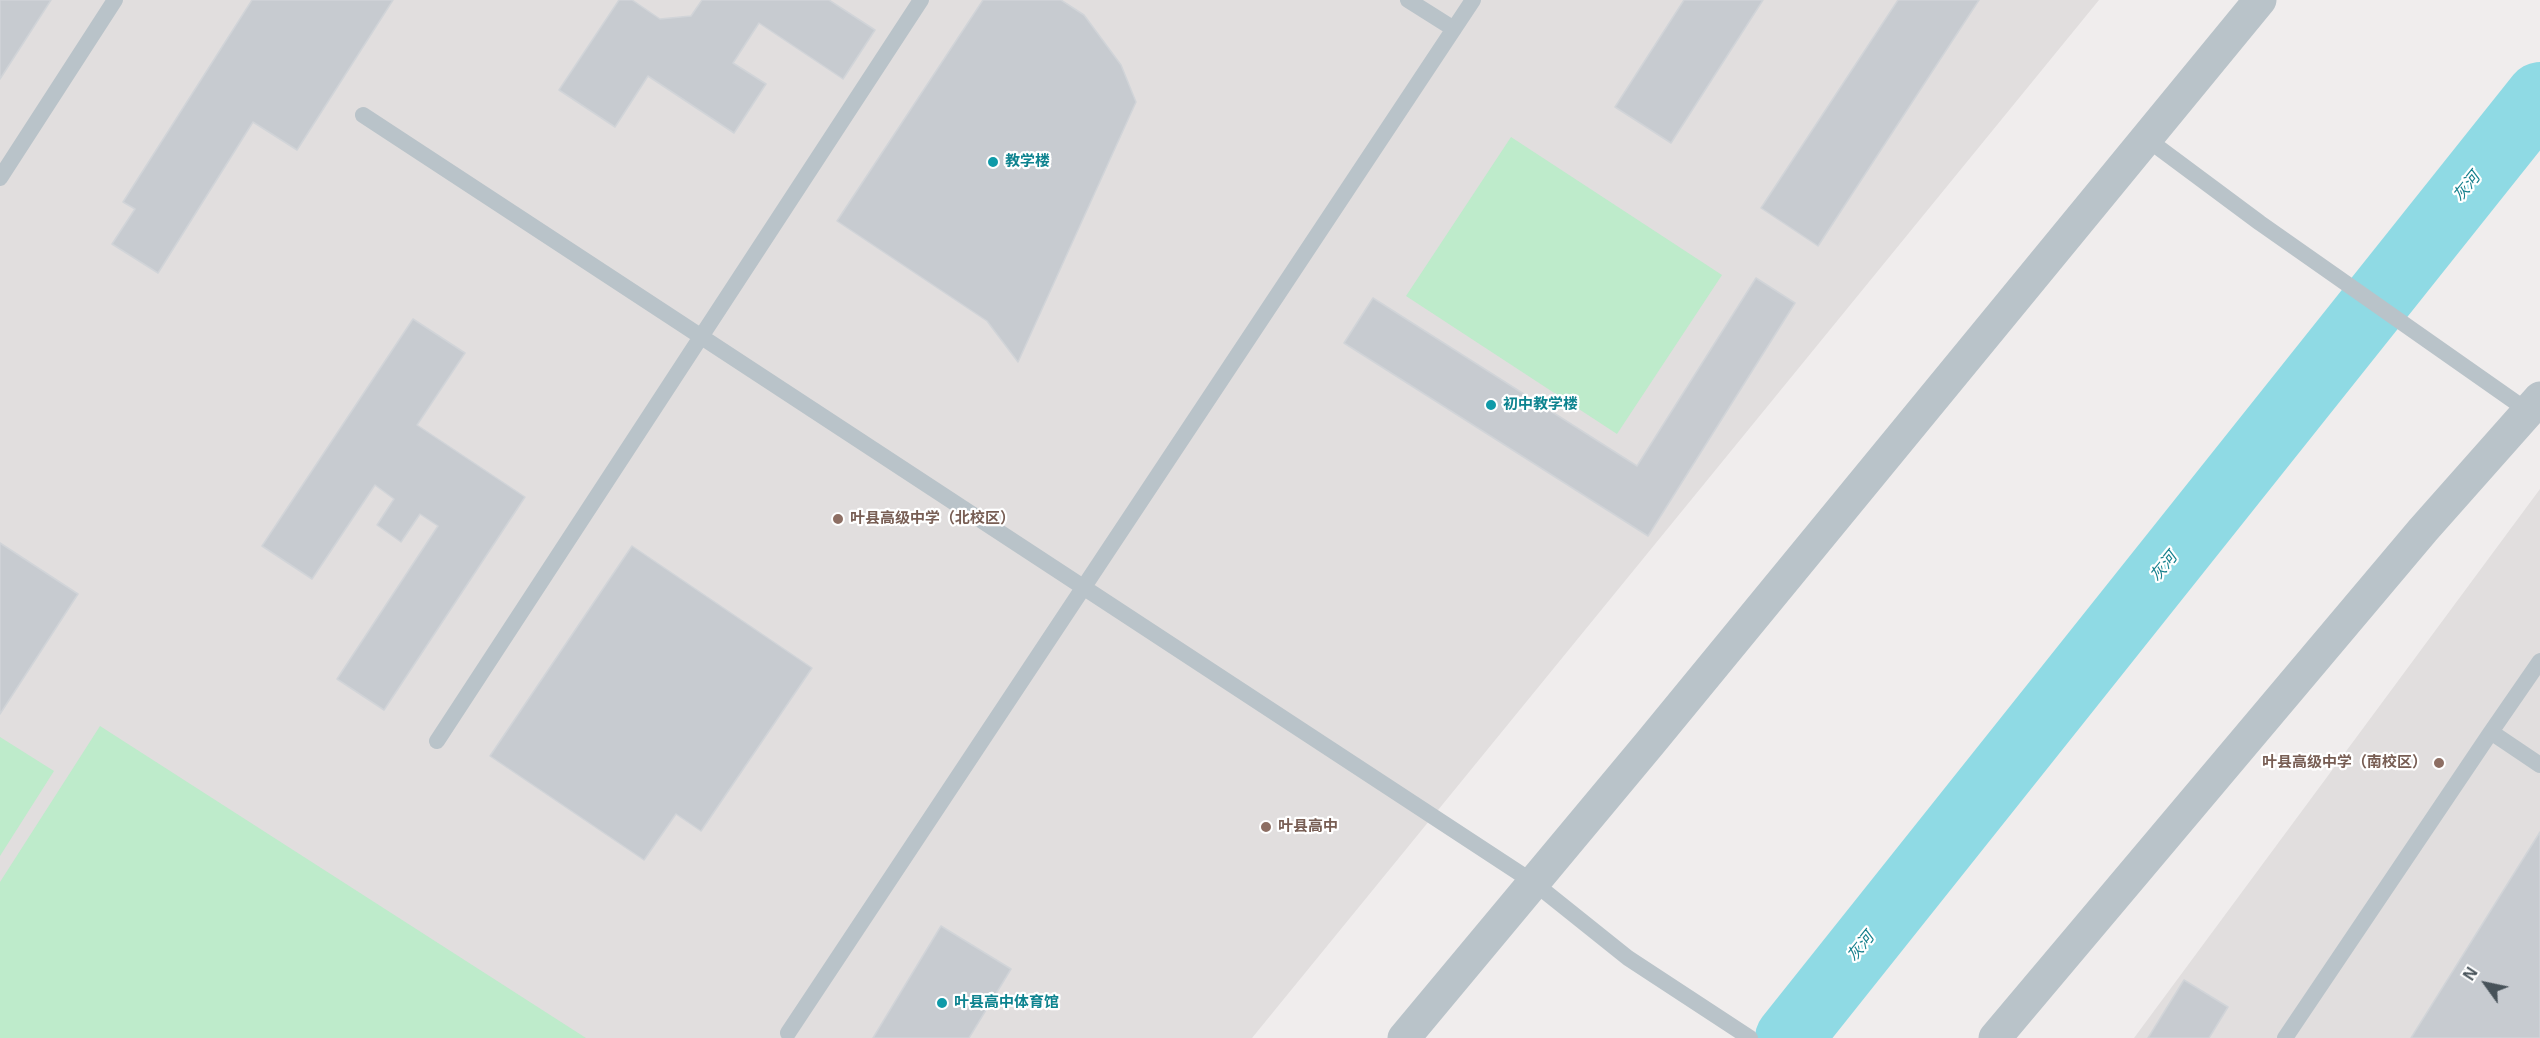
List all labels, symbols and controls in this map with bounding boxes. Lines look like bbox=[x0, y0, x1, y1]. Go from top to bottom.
place label: 教学楼 bbox=[1005, 153, 1050, 171]
marker: 教学楼 bbox=[986, 155, 1000, 169]
water label: 灰河 bbox=[2449, 169, 2485, 205]
place label: 初中教学楼 bbox=[1503, 396, 1578, 414]
marker: 初中教学楼 bbox=[1484, 398, 1498, 412]
place label: 叶县高级中学（北校区） bbox=[850, 510, 1015, 528]
marker: 叶县高级中学（北校区） bbox=[831, 512, 845, 526]
water label: 灰河 bbox=[2146, 549, 2182, 585]
place label: 叶县高级中学（南校区） bbox=[2262, 754, 2427, 772]
marker: 叶县高级中学（南校区） bbox=[2432, 756, 2446, 770]
place label: 叶县高中 bbox=[1278, 818, 1338, 836]
marker: 叶县高中 bbox=[1259, 820, 1273, 834]
water label: 灰河 bbox=[1843, 929, 1879, 965]
north arrow bbox=[2456, 954, 2516, 1014]
text: N bbox=[2460, 964, 2481, 983]
place label: 叶县高中体育馆 bbox=[954, 994, 1059, 1012]
marker: 叶县高中体育馆 bbox=[935, 996, 949, 1010]

